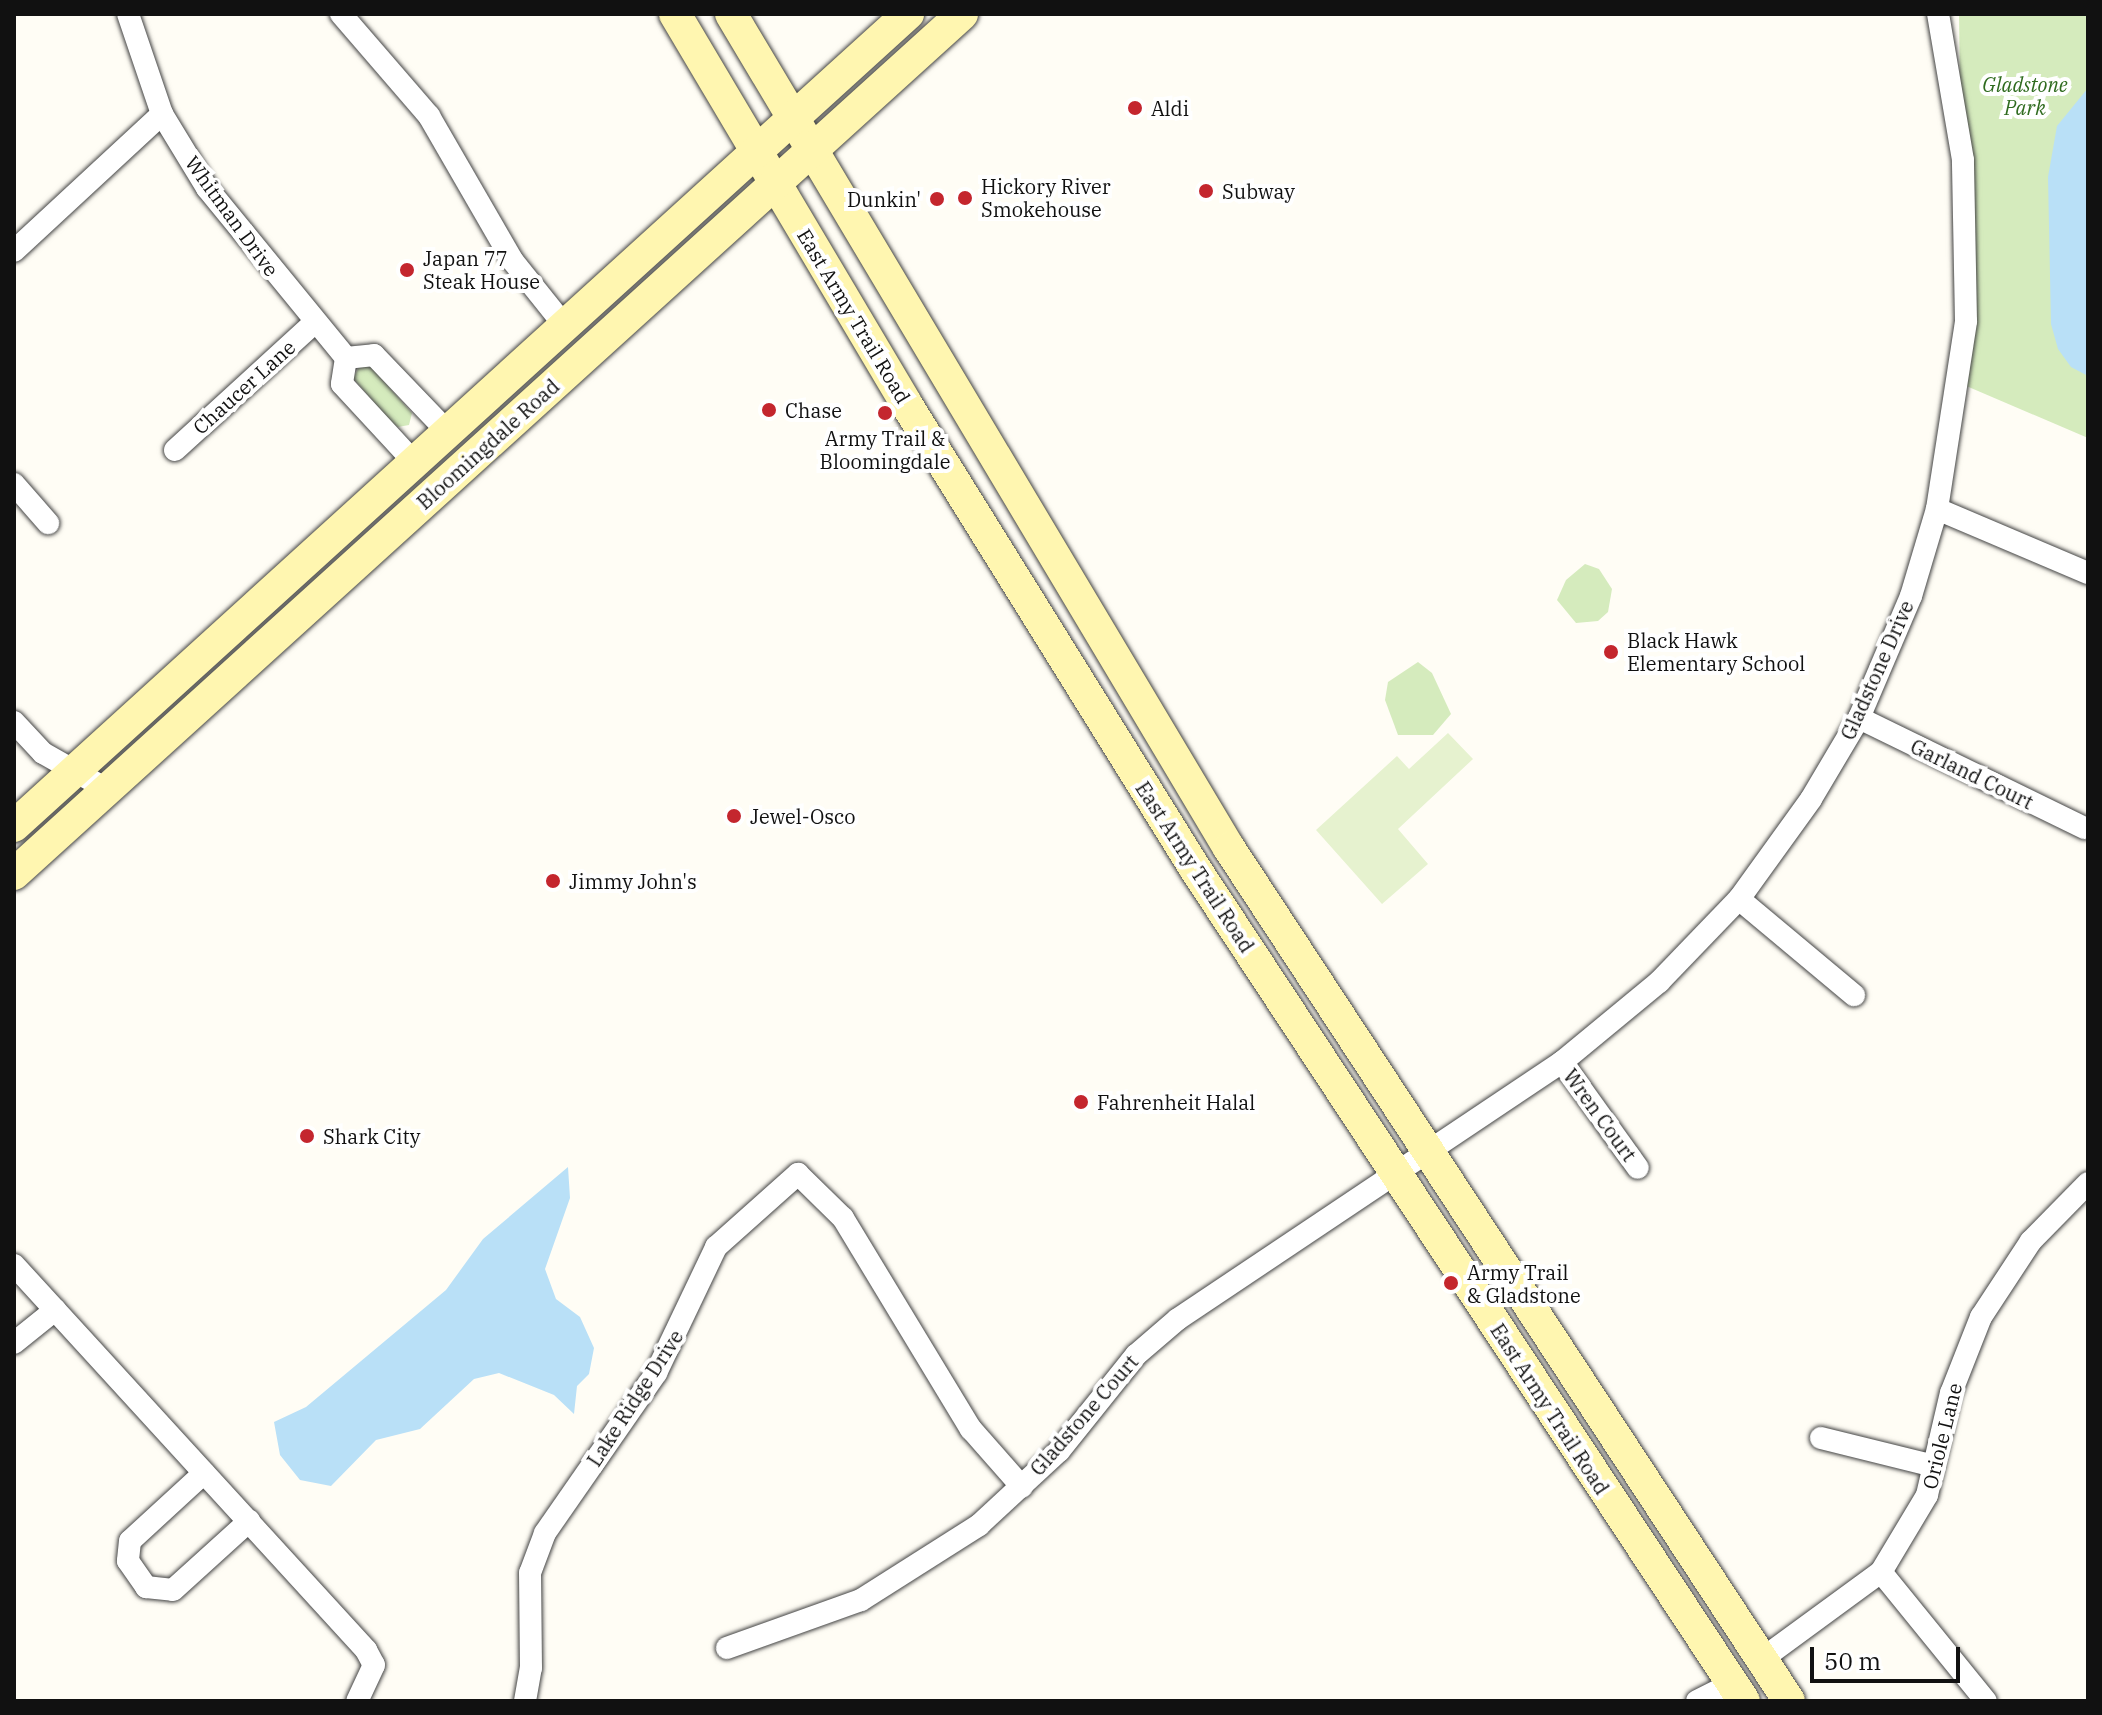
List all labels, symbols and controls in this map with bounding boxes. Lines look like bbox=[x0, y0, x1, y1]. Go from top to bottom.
park label: Gladstone Park bbox=[1982, 72, 2068, 119]
place label: Aldi bbox=[1151, 96, 1189, 120]
marker: Aldi bbox=[1126, 99, 1144, 117]
street label: Whitman Drive bbox=[180, 151, 284, 281]
place label: Hickory River Smokehouse bbox=[981, 174, 1111, 221]
place label: Subway bbox=[1222, 179, 1295, 203]
marker: Subway bbox=[1197, 182, 1215, 200]
place label: Dunkin' bbox=[847, 187, 921, 211]
marker: Hickory River Smokehouse bbox=[956, 189, 974, 207]
marker: Dunkin' bbox=[928, 190, 946, 208]
street label: East Army Trail Road bbox=[792, 225, 916, 407]
place label: Japan 77 Steak House bbox=[423, 246, 540, 293]
marker: Japan 77 Steak House bbox=[398, 261, 416, 279]
street label: Chaucer Lane bbox=[188, 335, 300, 439]
street label: Bloomingdale Road bbox=[412, 374, 564, 514]
place label: Chase bbox=[785, 398, 842, 422]
marker: Chase bbox=[760, 401, 778, 419]
marker: Army Trail & Bloomingdale bbox=[876, 404, 894, 422]
place label: Army Trail & Bloomingdale bbox=[820, 426, 950, 473]
street label: Gladstone Drive bbox=[1836, 597, 1918, 743]
place label: Black Hawk Elementary School bbox=[1627, 628, 1805, 675]
marker: Black Hawk Elementary School bbox=[1602, 643, 1620, 661]
street label: Garland Court bbox=[1907, 734, 2037, 814]
street label: East Army Trail Road bbox=[1131, 777, 1259, 957]
place label: Jewel-Osco bbox=[750, 804, 856, 828]
marker: Jewel-Osco bbox=[725, 807, 743, 825]
place label: Jimmy John's bbox=[569, 869, 697, 893]
marker: Jimmy John's bbox=[544, 872, 562, 890]
street label: Wren Court bbox=[1558, 1064, 1642, 1166]
place label: Fahrenheit Halal bbox=[1097, 1090, 1255, 1114]
marker: Fahrenheit Halal bbox=[1072, 1093, 1090, 1111]
place label: Shark City bbox=[323, 1124, 420, 1148]
marker: Shark City bbox=[298, 1127, 316, 1145]
place label: Army Trail & Gladstone bbox=[1467, 1260, 1581, 1307]
marker: Army Trail & Gladstone bbox=[1442, 1274, 1460, 1292]
street label: East Army Trail Road bbox=[1486, 1319, 1614, 1499]
street label: Lake Ridge Drive bbox=[582, 1325, 688, 1471]
street label: Gladstone Court bbox=[1025, 1350, 1143, 1480]
street label: Oriole Lane bbox=[1917, 1380, 1967, 1492]
scale bar bbox=[1814, 1631, 1964, 1681]
text: 50 m bbox=[1824, 1645, 1881, 1677]

